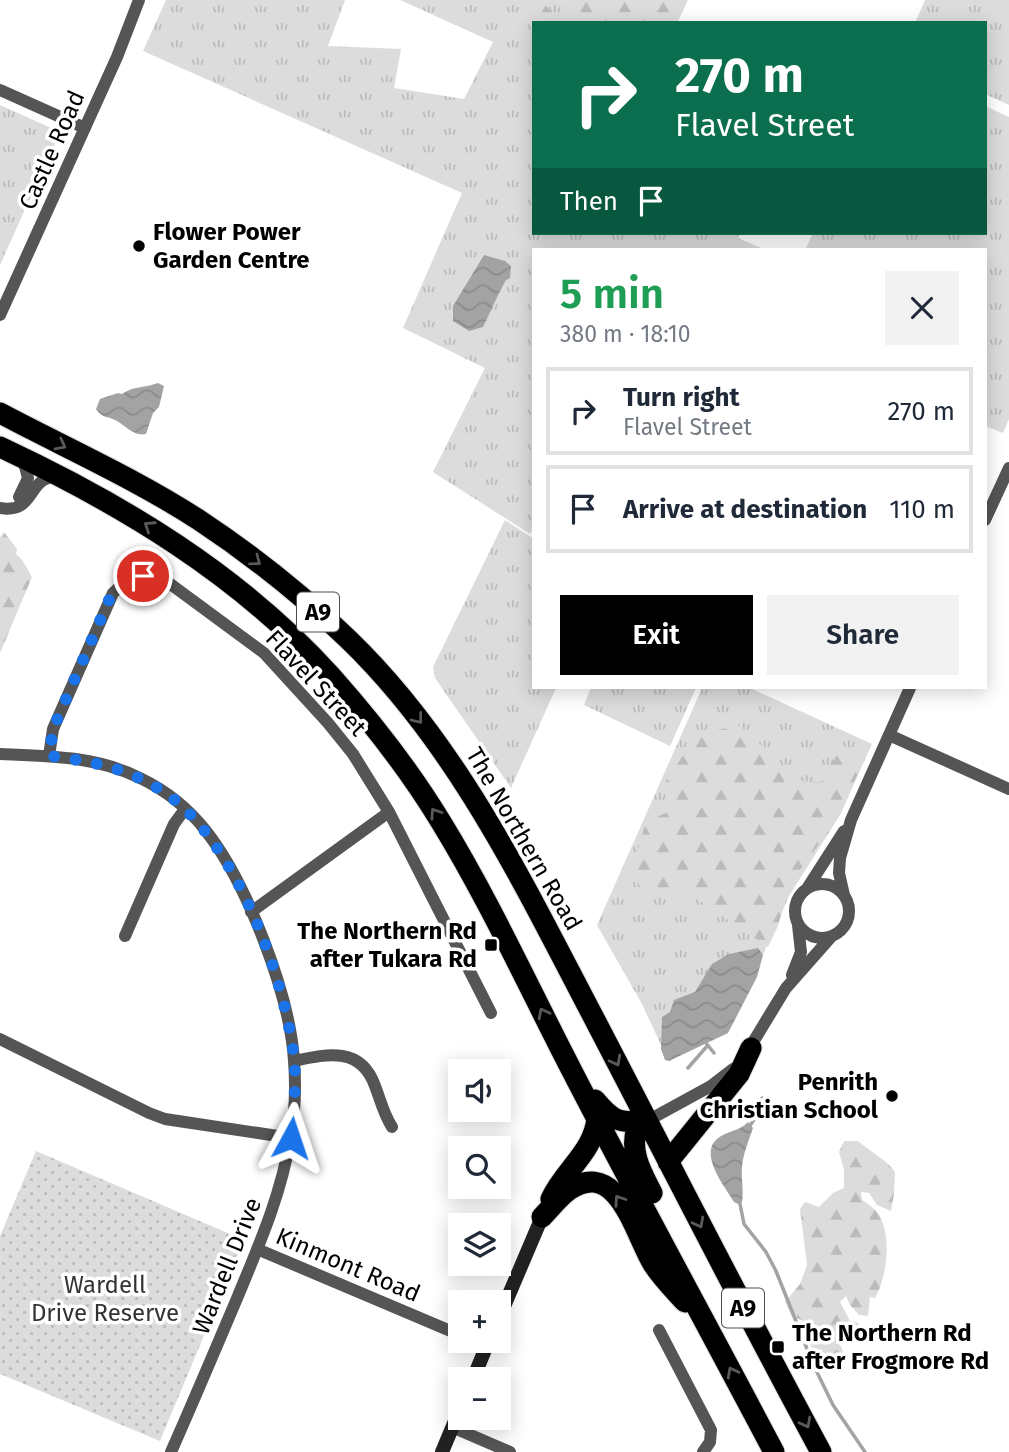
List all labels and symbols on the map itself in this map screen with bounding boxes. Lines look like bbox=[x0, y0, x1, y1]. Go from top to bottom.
street label: Castle Road bbox=[13, 86, 91, 214]
place label: Flower Power Garden Centre bbox=[153, 218, 310, 274]
marker: Flower Power Garden Centre bbox=[131, 238, 147, 254]
one-way arrow bbox=[53, 436, 66, 450]
one-way arrow bbox=[144, 522, 157, 535]
pin bbox=[113, 546, 173, 606]
one-way arrow bbox=[248, 552, 260, 565]
road number: A9 bbox=[297, 592, 339, 632]
street label: Flavel Street bbox=[260, 624, 372, 742]
one-way arrow bbox=[410, 711, 423, 723]
street label: The Northern Road bbox=[460, 743, 588, 935]
one-way arrow bbox=[431, 808, 443, 821]
place label: The Northern Rd after Tukara Rd bbox=[297, 917, 477, 973]
marker: The Northern Rd after Tukara Rd bbox=[483, 937, 499, 953]
one-way arrow bbox=[537, 1008, 551, 1020]
one-way arrow bbox=[608, 1054, 621, 1066]
place label: Penrith Christian School bbox=[700, 1068, 879, 1124]
marker: Penrith Christian School bbox=[884, 1088, 900, 1104]
position arrow bbox=[254, 1101, 328, 1175]
street label: Wardell Drive bbox=[187, 1194, 267, 1338]
one-way arrow bbox=[615, 1195, 627, 1208]
one-way arrow bbox=[690, 1216, 704, 1228]
street label: Kinmont Road bbox=[272, 1222, 424, 1308]
park label: Wardell Drive Reserve bbox=[31, 1271, 179, 1327]
road number: A9 bbox=[722, 1288, 764, 1328]
place label: The Northern Rd after Frogmore Rd bbox=[792, 1319, 989, 1375]
marker: The Northern Rd after Frogmore Rd bbox=[770, 1339, 786, 1355]
one-way arrow bbox=[727, 1367, 740, 1380]
one-way arrow bbox=[798, 1416, 811, 1429]

